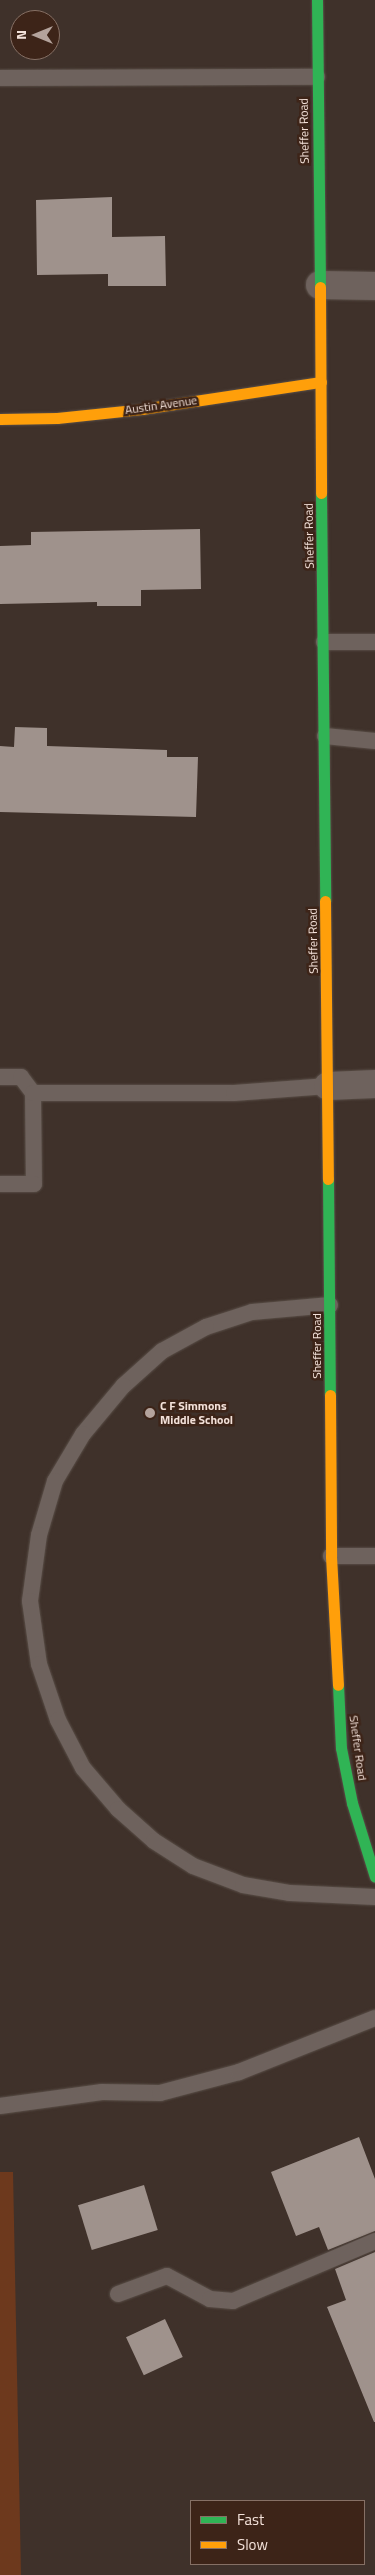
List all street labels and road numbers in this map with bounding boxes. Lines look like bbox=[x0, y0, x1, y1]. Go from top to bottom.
street label: Sheffer Road bbox=[296, 98, 312, 164]
street label: Austin Avenue bbox=[124, 393, 198, 417]
street label: Sheffer Road bbox=[301, 503, 317, 569]
street label: Sheffer Road bbox=[305, 908, 321, 974]
street label: Sheffer Road bbox=[310, 1313, 324, 1379]
street label: Sheffer Road bbox=[346, 1714, 370, 1782]

